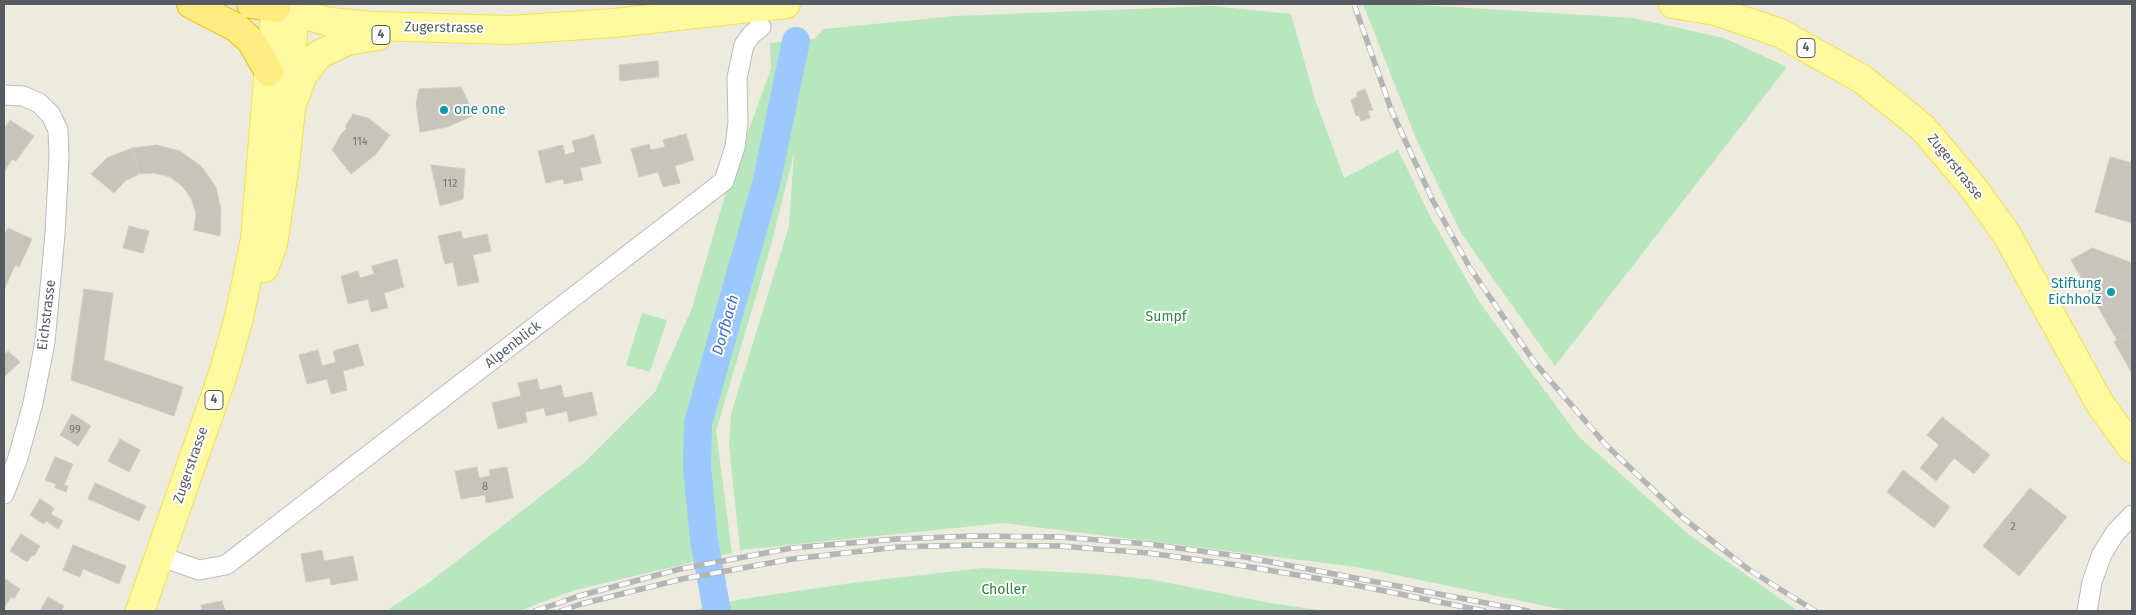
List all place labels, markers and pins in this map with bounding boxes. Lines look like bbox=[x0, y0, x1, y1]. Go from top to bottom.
place label: one one bbox=[454, 102, 506, 118]
marker: one one bbox=[438, 104, 450, 116]
place label: Stiftung Eichholz bbox=[2048, 276, 2101, 308]
marker: Stiftung Eichholz bbox=[2105, 286, 2117, 298]

